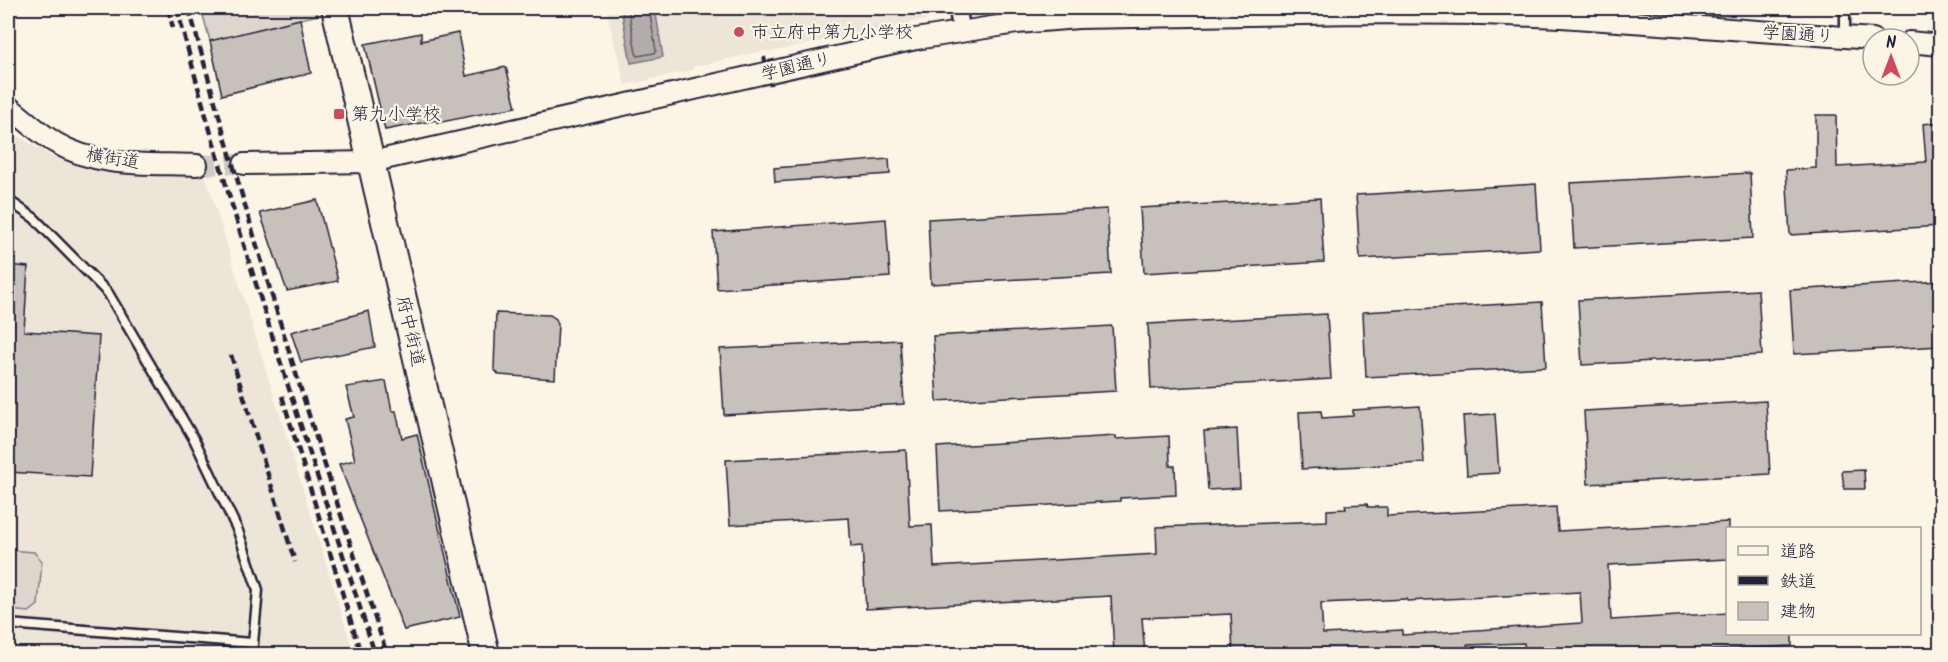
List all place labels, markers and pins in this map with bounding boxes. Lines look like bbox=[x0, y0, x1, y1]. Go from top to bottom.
place label: 市立府中第九小学校 bbox=[751, 19, 913, 48]
marker: 市立府中第九小学校 bbox=[732, 25, 746, 39]
place label: 第九小学校 bbox=[351, 101, 441, 130]
marker: 第九小学校 bbox=[332, 107, 346, 121]

